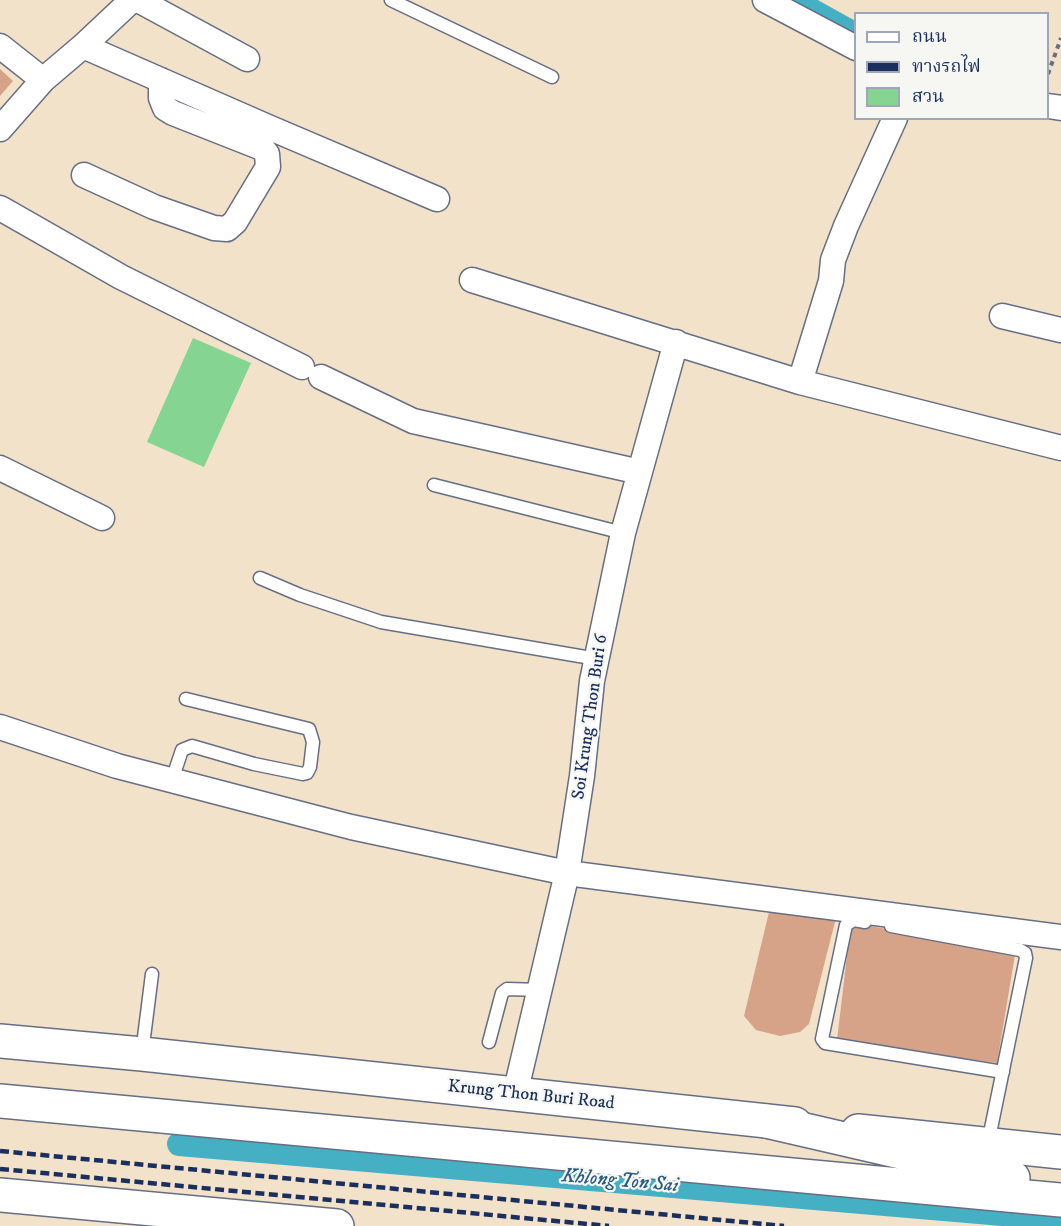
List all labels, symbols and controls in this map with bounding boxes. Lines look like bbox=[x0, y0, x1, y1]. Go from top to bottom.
legend bbox=[854, 12, 1049, 120]
text: ถนน bbox=[912, 26, 947, 48]
text: ทางรถไฟ bbox=[912, 56, 981, 78]
text: สวน bbox=[912, 86, 944, 108]
street label: Soi Krung Thon Buri 6 bbox=[569, 633, 613, 801]
street label: Krung Thon Buri Road bbox=[447, 1076, 615, 1116]
water label: Khlong Ton Sai bbox=[561, 1165, 679, 1199]

